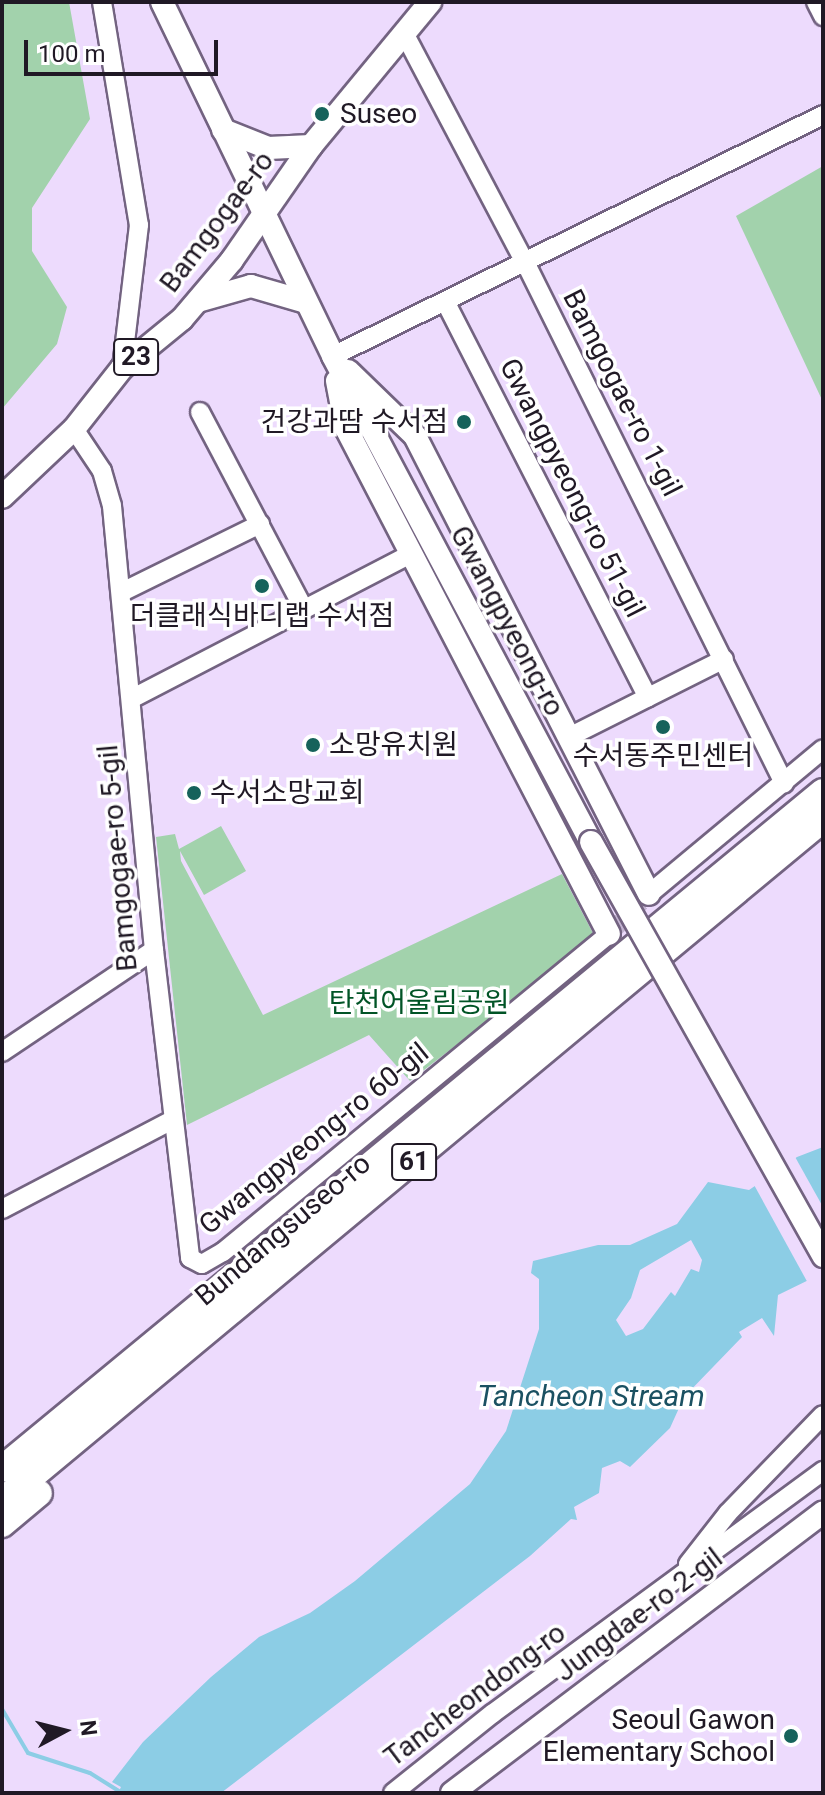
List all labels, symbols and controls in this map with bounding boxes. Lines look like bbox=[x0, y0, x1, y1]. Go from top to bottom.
scale bar bbox=[28, 24, 222, 74]
text: 100 m bbox=[38, 40, 105, 68]
place label: Suseo bbox=[340, 97, 417, 131]
marker: Suseo bbox=[311, 103, 333, 125]
street label: Bamgogae-ro bbox=[153, 145, 281, 299]
street label: Bamgogae-ro 1-gil bbox=[555, 284, 689, 502]
road number: 23 bbox=[112, 335, 160, 379]
street label: Gwangpyeong-ro 51-gil bbox=[492, 353, 652, 623]
place label: 건강과땀 수서점 bbox=[261, 405, 448, 439]
marker: 건강과땀 수서점 bbox=[455, 413, 473, 431]
street label: Gwangpyeong-ro bbox=[443, 520, 571, 722]
marker: 더클래식바디랩 수서점 bbox=[253, 577, 271, 595]
place label: 더클래식바디랩 수서점 bbox=[130, 599, 394, 633]
marker: 수서동주민센터 bbox=[654, 718, 672, 736]
place label: 소망유치원 bbox=[329, 728, 458, 762]
marker: 소망유치원 bbox=[304, 736, 322, 754]
place label: 수서동주민센터 bbox=[573, 739, 753, 773]
street label: Bamgogae-ro 5-gil bbox=[91, 743, 145, 973]
place label: 수서소망교회 bbox=[210, 776, 365, 810]
marker: 수서소망교회 bbox=[185, 784, 203, 802]
park label: 탄천어울림공원 bbox=[329, 986, 509, 1020]
street label: Gwangpyeong-ro 60-gil bbox=[192, 1036, 436, 1242]
road number: 61 bbox=[390, 1140, 438, 1184]
street label: Bundangsuseo-ro bbox=[188, 1147, 378, 1313]
water label: Tancheon Stream bbox=[477, 1378, 705, 1414]
street label: Jungdae-ro 2-gil bbox=[549, 1541, 729, 1689]
street label: Tancheondong-ro bbox=[378, 1616, 572, 1774]
north arrow bbox=[24, 1691, 104, 1771]
place label: Seoul Gawon Elementary School bbox=[543, 1703, 775, 1769]
text: N bbox=[75, 1719, 102, 1737]
marker: Seoul Gawon Elementary School bbox=[782, 1727, 800, 1745]

